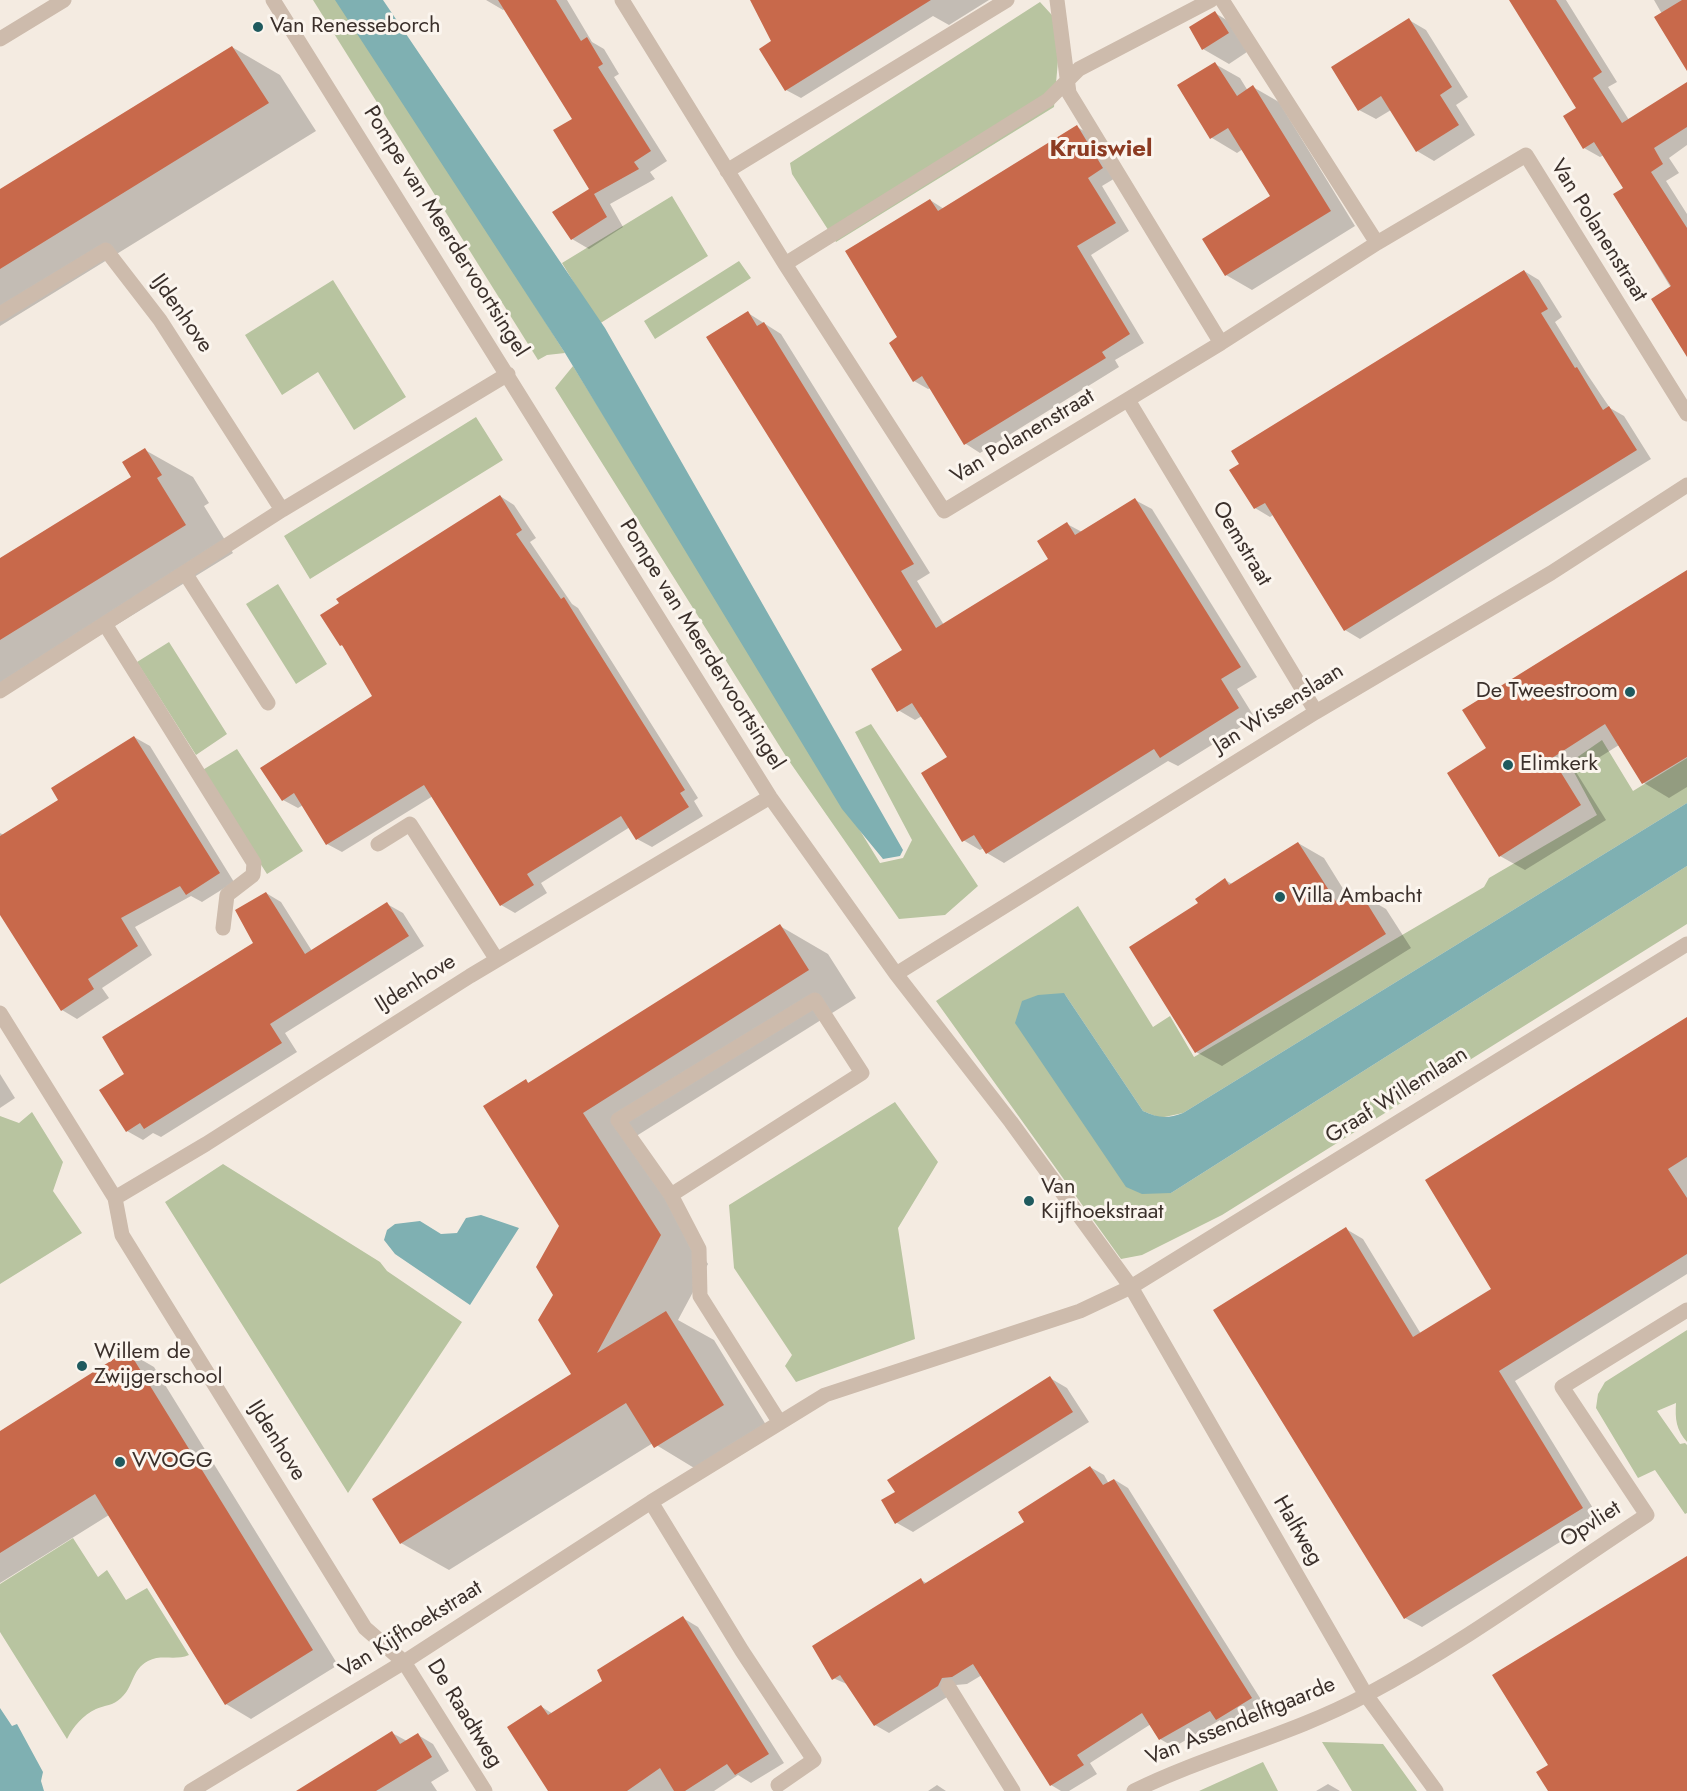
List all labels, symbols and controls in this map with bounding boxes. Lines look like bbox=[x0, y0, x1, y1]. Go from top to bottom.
place label: Van Renesseborch bbox=[270, 14, 440, 40]
marker: Van Renesseborch bbox=[251, 20, 265, 34]
street label: Pompe van Meerdervoortsingel bbox=[357, 102, 533, 362]
district label: Kruiswiel bbox=[1049, 136, 1153, 164]
street label: Van Polanenstraat bbox=[1544, 155, 1652, 307]
street label: IJdenhove bbox=[144, 270, 218, 358]
street label: Van Polanenstraat bbox=[946, 384, 1100, 490]
street label: Oemstraat bbox=[1205, 497, 1277, 591]
street label: Pompe van Meerdervoortsingel bbox=[613, 515, 789, 775]
street label: Jan Wissenslaan bbox=[1209, 658, 1349, 760]
place label: De Tweestroom bbox=[1476, 679, 1618, 705]
marker: De Tweestroom bbox=[1623, 685, 1637, 699]
place label: Elimkerk bbox=[1520, 752, 1598, 778]
marker: Elimkerk bbox=[1501, 758, 1515, 772]
place label: Villa Ambacht bbox=[1292, 884, 1422, 910]
marker: Villa Ambacht bbox=[1273, 890, 1287, 904]
street label: IJdenhove bbox=[371, 949, 461, 1019]
street label: Graaf Willemlaan bbox=[1321, 1042, 1473, 1150]
place label: Van Kijfhoekstraat bbox=[1041, 1175, 1164, 1226]
marker: Van Kijfhoekstraat bbox=[1022, 1194, 1036, 1208]
place label: Willem de Zwijgerschool bbox=[94, 1340, 223, 1392]
marker: Willem de Zwijgerschool bbox=[75, 1359, 89, 1373]
street label: IJdenhove bbox=[241, 1396, 311, 1486]
place label: VVOGG bbox=[132, 1449, 213, 1475]
marker: VVOGG bbox=[113, 1455, 127, 1469]
street label: Halfweg bbox=[1267, 1491, 1327, 1571]
street label: Opvliet bbox=[1556, 1496, 1626, 1554]
street label: Van Kijfhoekstraat bbox=[335, 1575, 487, 1685]
street label: De Raadtweg bbox=[420, 1655, 508, 1773]
street label: Van Assendelftgaarde bbox=[1142, 1672, 1340, 1772]

